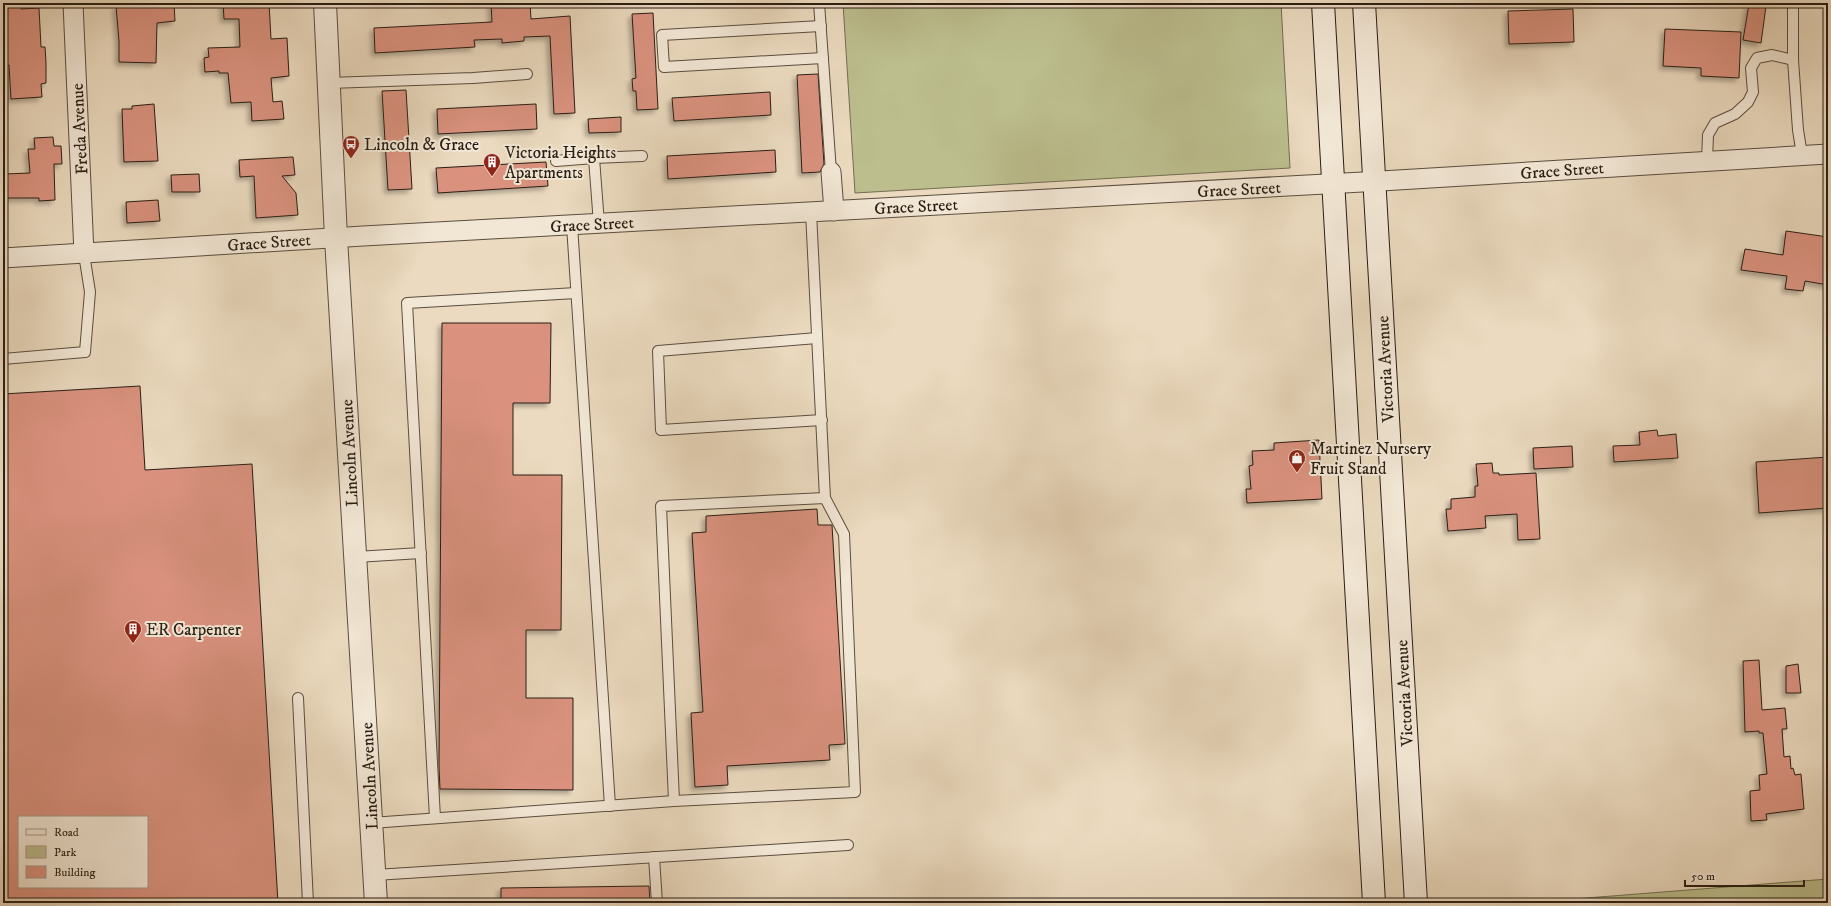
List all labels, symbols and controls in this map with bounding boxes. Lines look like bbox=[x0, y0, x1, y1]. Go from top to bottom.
street label: Freda Avenue bbox=[67, 83, 93, 175]
bus stop icon: Lincoln & Grace bbox=[341, 134, 361, 159]
place label: Lincoln & Grace bbox=[364, 134, 479, 156]
place label: Victoria Heights Apartments bbox=[504, 142, 617, 184]
building icon: Victoria Heights Apartments bbox=[482, 152, 502, 177]
street label: Grace Street bbox=[1520, 157, 1605, 185]
street label: Grace Street bbox=[1197, 177, 1282, 203]
street label: Grace Street bbox=[874, 194, 959, 220]
street label: Grace Street bbox=[550, 212, 635, 238]
street label: Grace Street bbox=[227, 229, 312, 257]
street label: Victoria Avenue bbox=[1372, 315, 1400, 424]
street label: Lincoln Avenue bbox=[336, 399, 364, 507]
place label: Martinez Nursery Fruit Stand bbox=[1310, 438, 1432, 480]
shop icon: Martinez Nursery Fruit Stand bbox=[1287, 448, 1307, 473]
building icon: ER Carpenter bbox=[123, 619, 143, 644]
place label: ER Carpenter bbox=[146, 619, 242, 641]
street label: Victoria Avenue bbox=[1391, 639, 1419, 748]
street label: Lincoln Avenue bbox=[356, 722, 384, 830]
legend bbox=[18, 816, 148, 888]
text: Road bbox=[54, 825, 79, 840]
text: Park bbox=[54, 845, 76, 860]
scale bar bbox=[1685, 862, 1804, 888]
text: Building bbox=[54, 865, 95, 880]
text: 50 m bbox=[1691, 869, 1715, 884]

